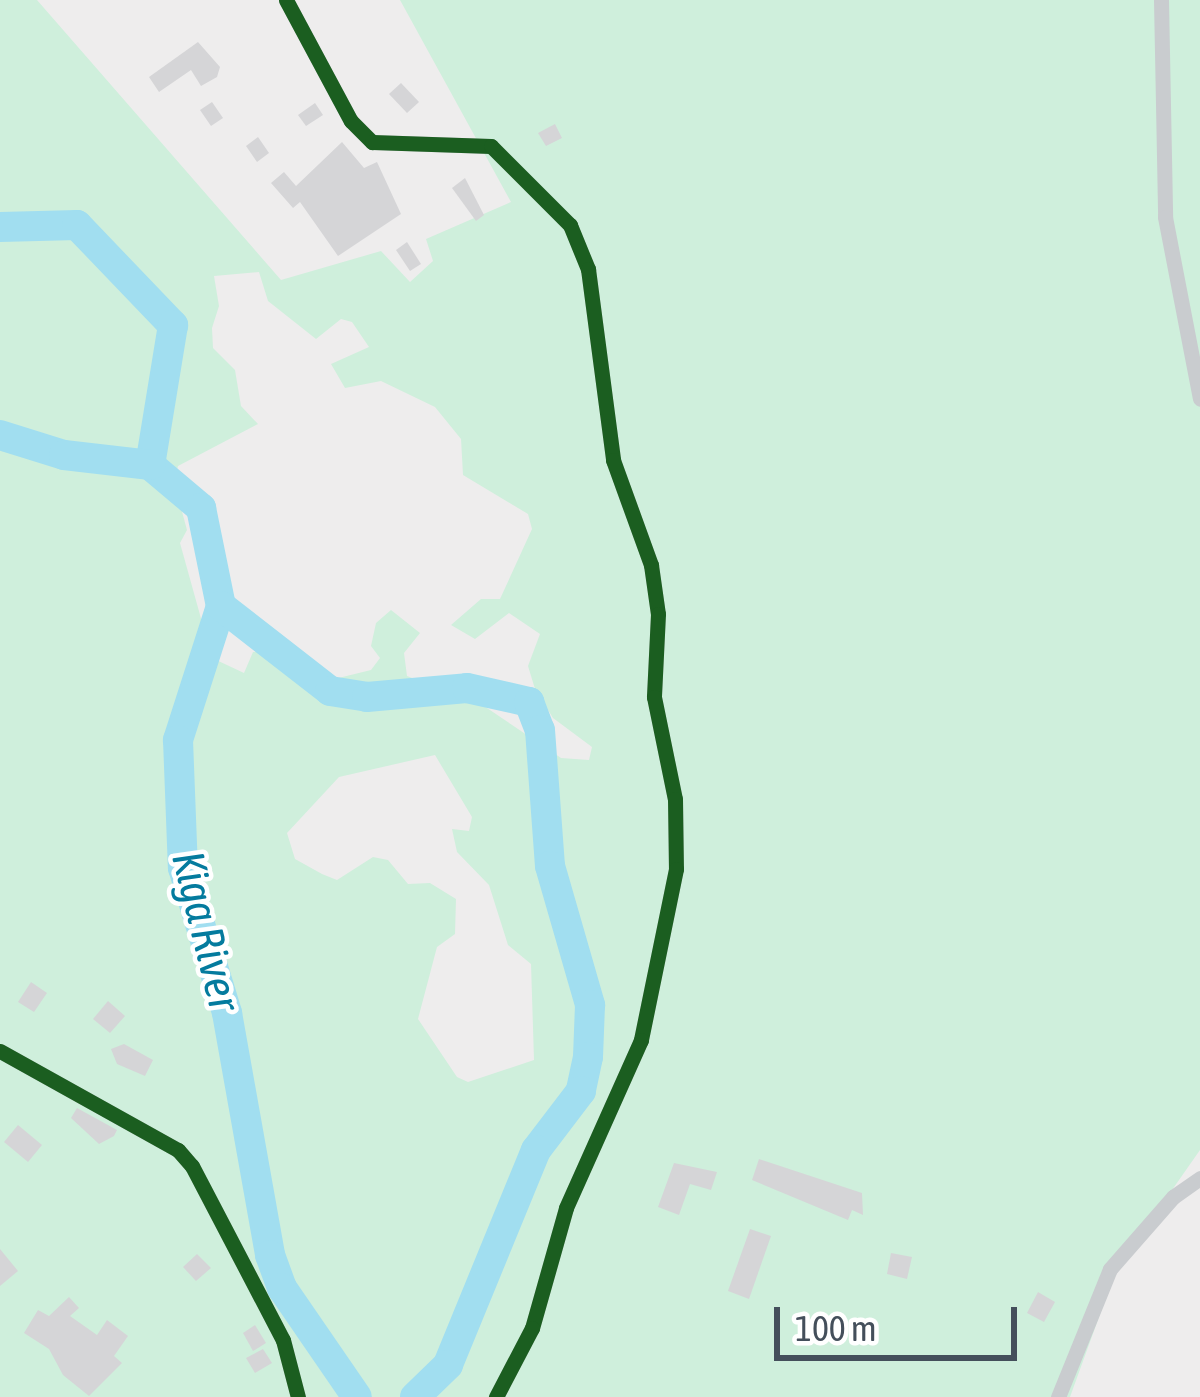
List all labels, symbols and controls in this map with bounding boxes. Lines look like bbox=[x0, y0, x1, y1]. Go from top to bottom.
water label: Kiga River bbox=[160, 846, 252, 1016]
scale bar bbox=[780, 1283, 1023, 1357]
text: 100 m bbox=[795, 1307, 877, 1349]

